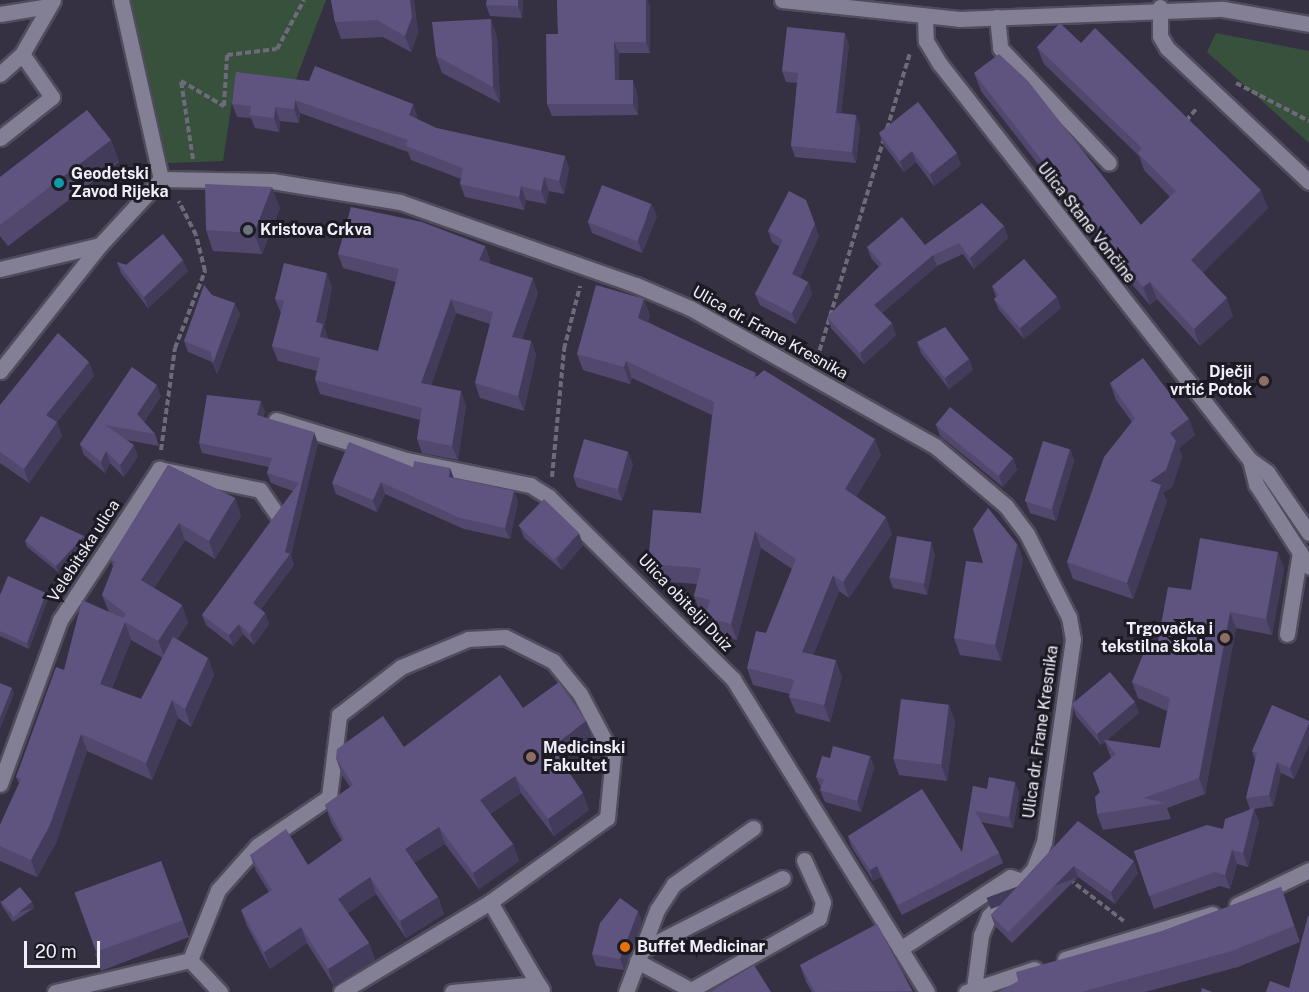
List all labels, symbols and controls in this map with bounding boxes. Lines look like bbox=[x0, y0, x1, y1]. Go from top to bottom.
street label: Ulica Stane Vončine bbox=[1033, 159, 1139, 287]
place label: Geodetski Zavod Rijeka bbox=[71, 164, 169, 202]
marker: Geodetski Zavod Rijeka bbox=[52, 176, 66, 190]
place label: Kristova Crkva bbox=[260, 220, 371, 240]
marker: Kristova Crkva bbox=[241, 223, 255, 237]
street label: Ulica dr. Frane Kresnika bbox=[689, 282, 851, 384]
place label: Dječji vrtić Potok bbox=[1170, 362, 1252, 400]
marker: Dječji vrtić Potok bbox=[1257, 374, 1271, 388]
street label: Velebitska ulica bbox=[44, 497, 124, 605]
street label: Ulica obitelji Duiz bbox=[634, 550, 736, 656]
place label: Trgovačka i tekstilna škola bbox=[1101, 619, 1213, 657]
marker: Trgovačka i tekstilna škola bbox=[1218, 631, 1232, 645]
street label: Ulica dr. Frane Kresnika bbox=[1019, 644, 1063, 820]
place label: Medicinski Fakultet bbox=[543, 738, 625, 776]
marker: Medicinski Fakultet bbox=[524, 750, 538, 764]
scale bar bbox=[27, 929, 104, 967]
place label: Buffet Medicinar bbox=[637, 937, 765, 957]
marker: Buffet Medicinar bbox=[618, 940, 632, 954]
text: 20 m bbox=[35, 941, 77, 962]

